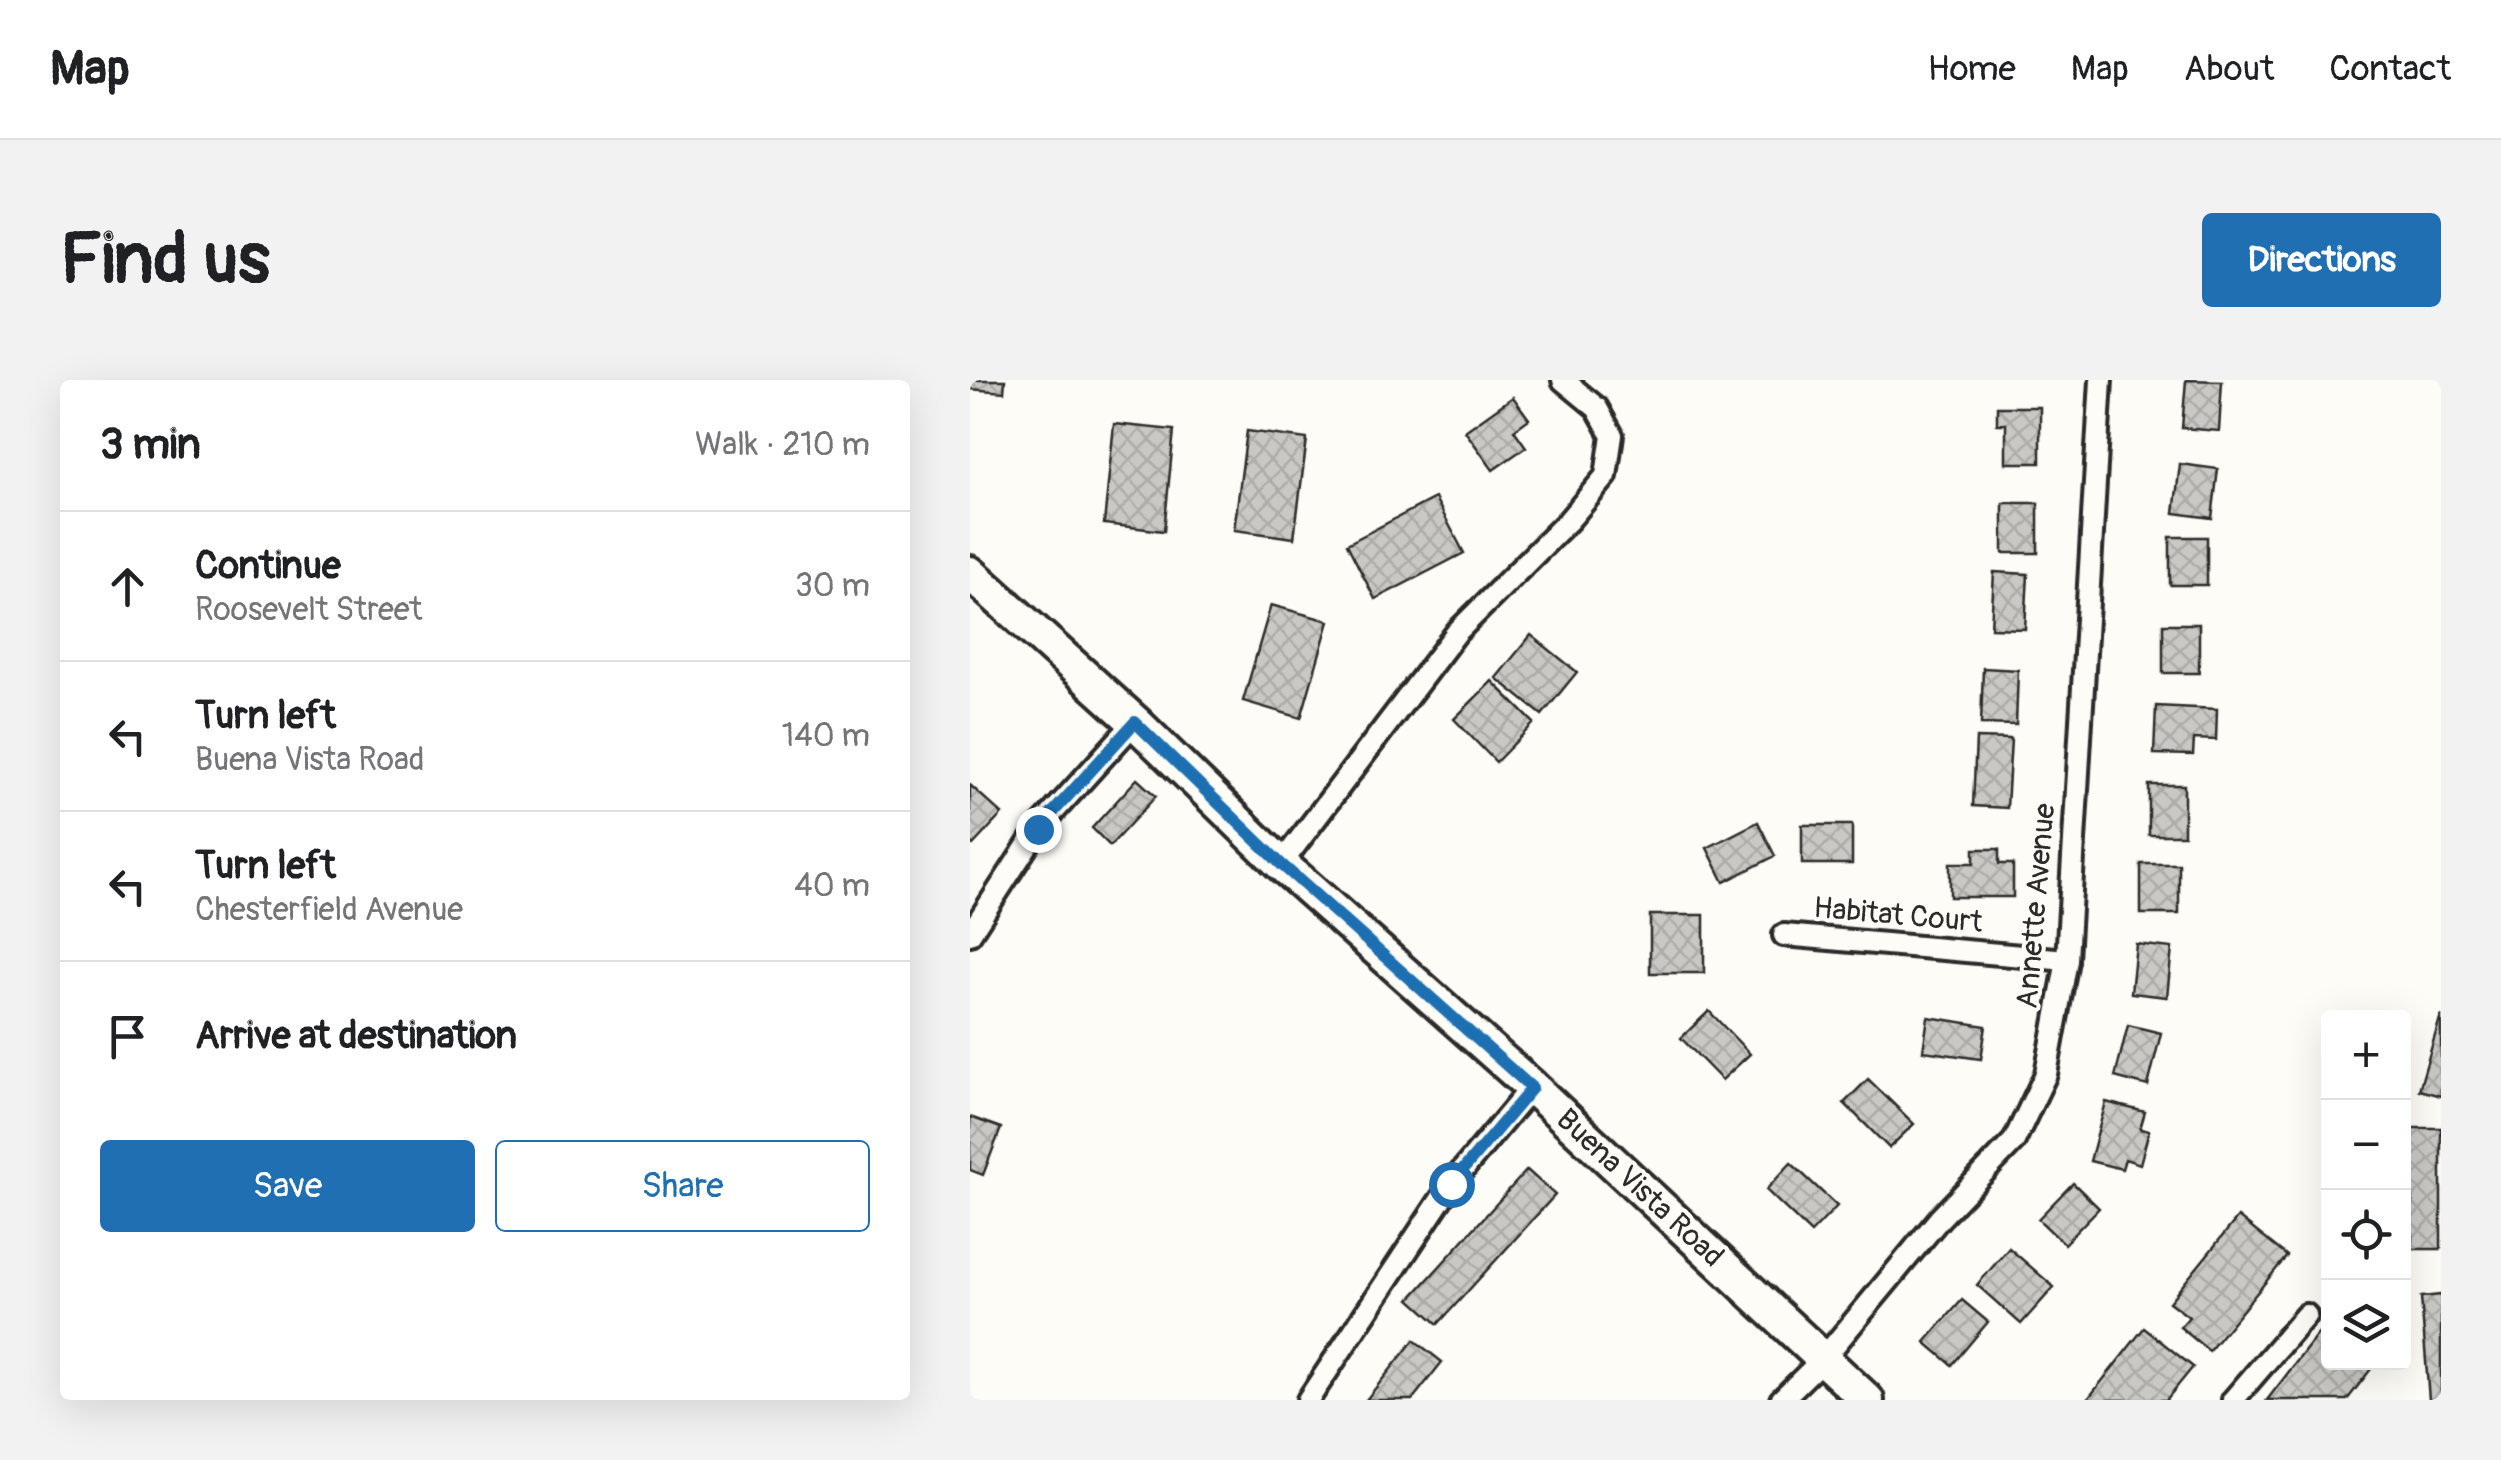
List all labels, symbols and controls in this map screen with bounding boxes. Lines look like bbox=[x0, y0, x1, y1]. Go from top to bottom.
text: Map bbox=[50, 39, 130, 99]
text: Home bbox=[1928, 47, 2016, 91]
text: Map bbox=[2071, 47, 2129, 91]
text: About bbox=[2184, 47, 2274, 91]
text: Contact bbox=[2329, 47, 2451, 91]
button: Directions bbox=[2202, 213, 2441, 307]
text: Find us bbox=[60, 216, 270, 304]
text: 3 min bbox=[100, 419, 201, 471]
text: Walk · 210 m bbox=[695, 425, 870, 465]
text: Continue bbox=[195, 542, 341, 590]
icon: ahead bbox=[100, 559, 155, 614]
text: 30 m bbox=[795, 566, 870, 606]
text: Roosevelt Street bbox=[195, 590, 422, 630]
text: Turn left bbox=[195, 692, 336, 740]
icon: left bbox=[100, 709, 155, 764]
text: 140 m bbox=[782, 716, 870, 756]
text: Buena Vista Road bbox=[195, 740, 424, 780]
street label: Annette Avenue bbox=[2009, 802, 2063, 1010]
route end bbox=[1016, 807, 1062, 853]
text: Turn left bbox=[195, 842, 336, 890]
icon: left bbox=[100, 859, 155, 914]
text: 40 m bbox=[794, 866, 870, 906]
street label: Habitat Court bbox=[1812, 889, 1985, 941]
text: Chesterfield Avenue bbox=[195, 890, 463, 930]
icon: arrive bbox=[100, 1009, 155, 1064]
map controls bbox=[2321, 1010, 2411, 1370]
button: + bbox=[2321, 1010, 2411, 1100]
text: Arrive at destination bbox=[195, 1012, 517, 1060]
button: − bbox=[2321, 1100, 2411, 1190]
street label: Buena Vista Road bbox=[1549, 1101, 1731, 1275]
button: Save bbox=[100, 1140, 475, 1232]
button: Share bbox=[495, 1140, 870, 1232]
route start bbox=[1429, 1162, 1475, 1208]
button: locate bbox=[2321, 1190, 2411, 1280]
button: layers bbox=[2321, 1280, 2411, 1370]

